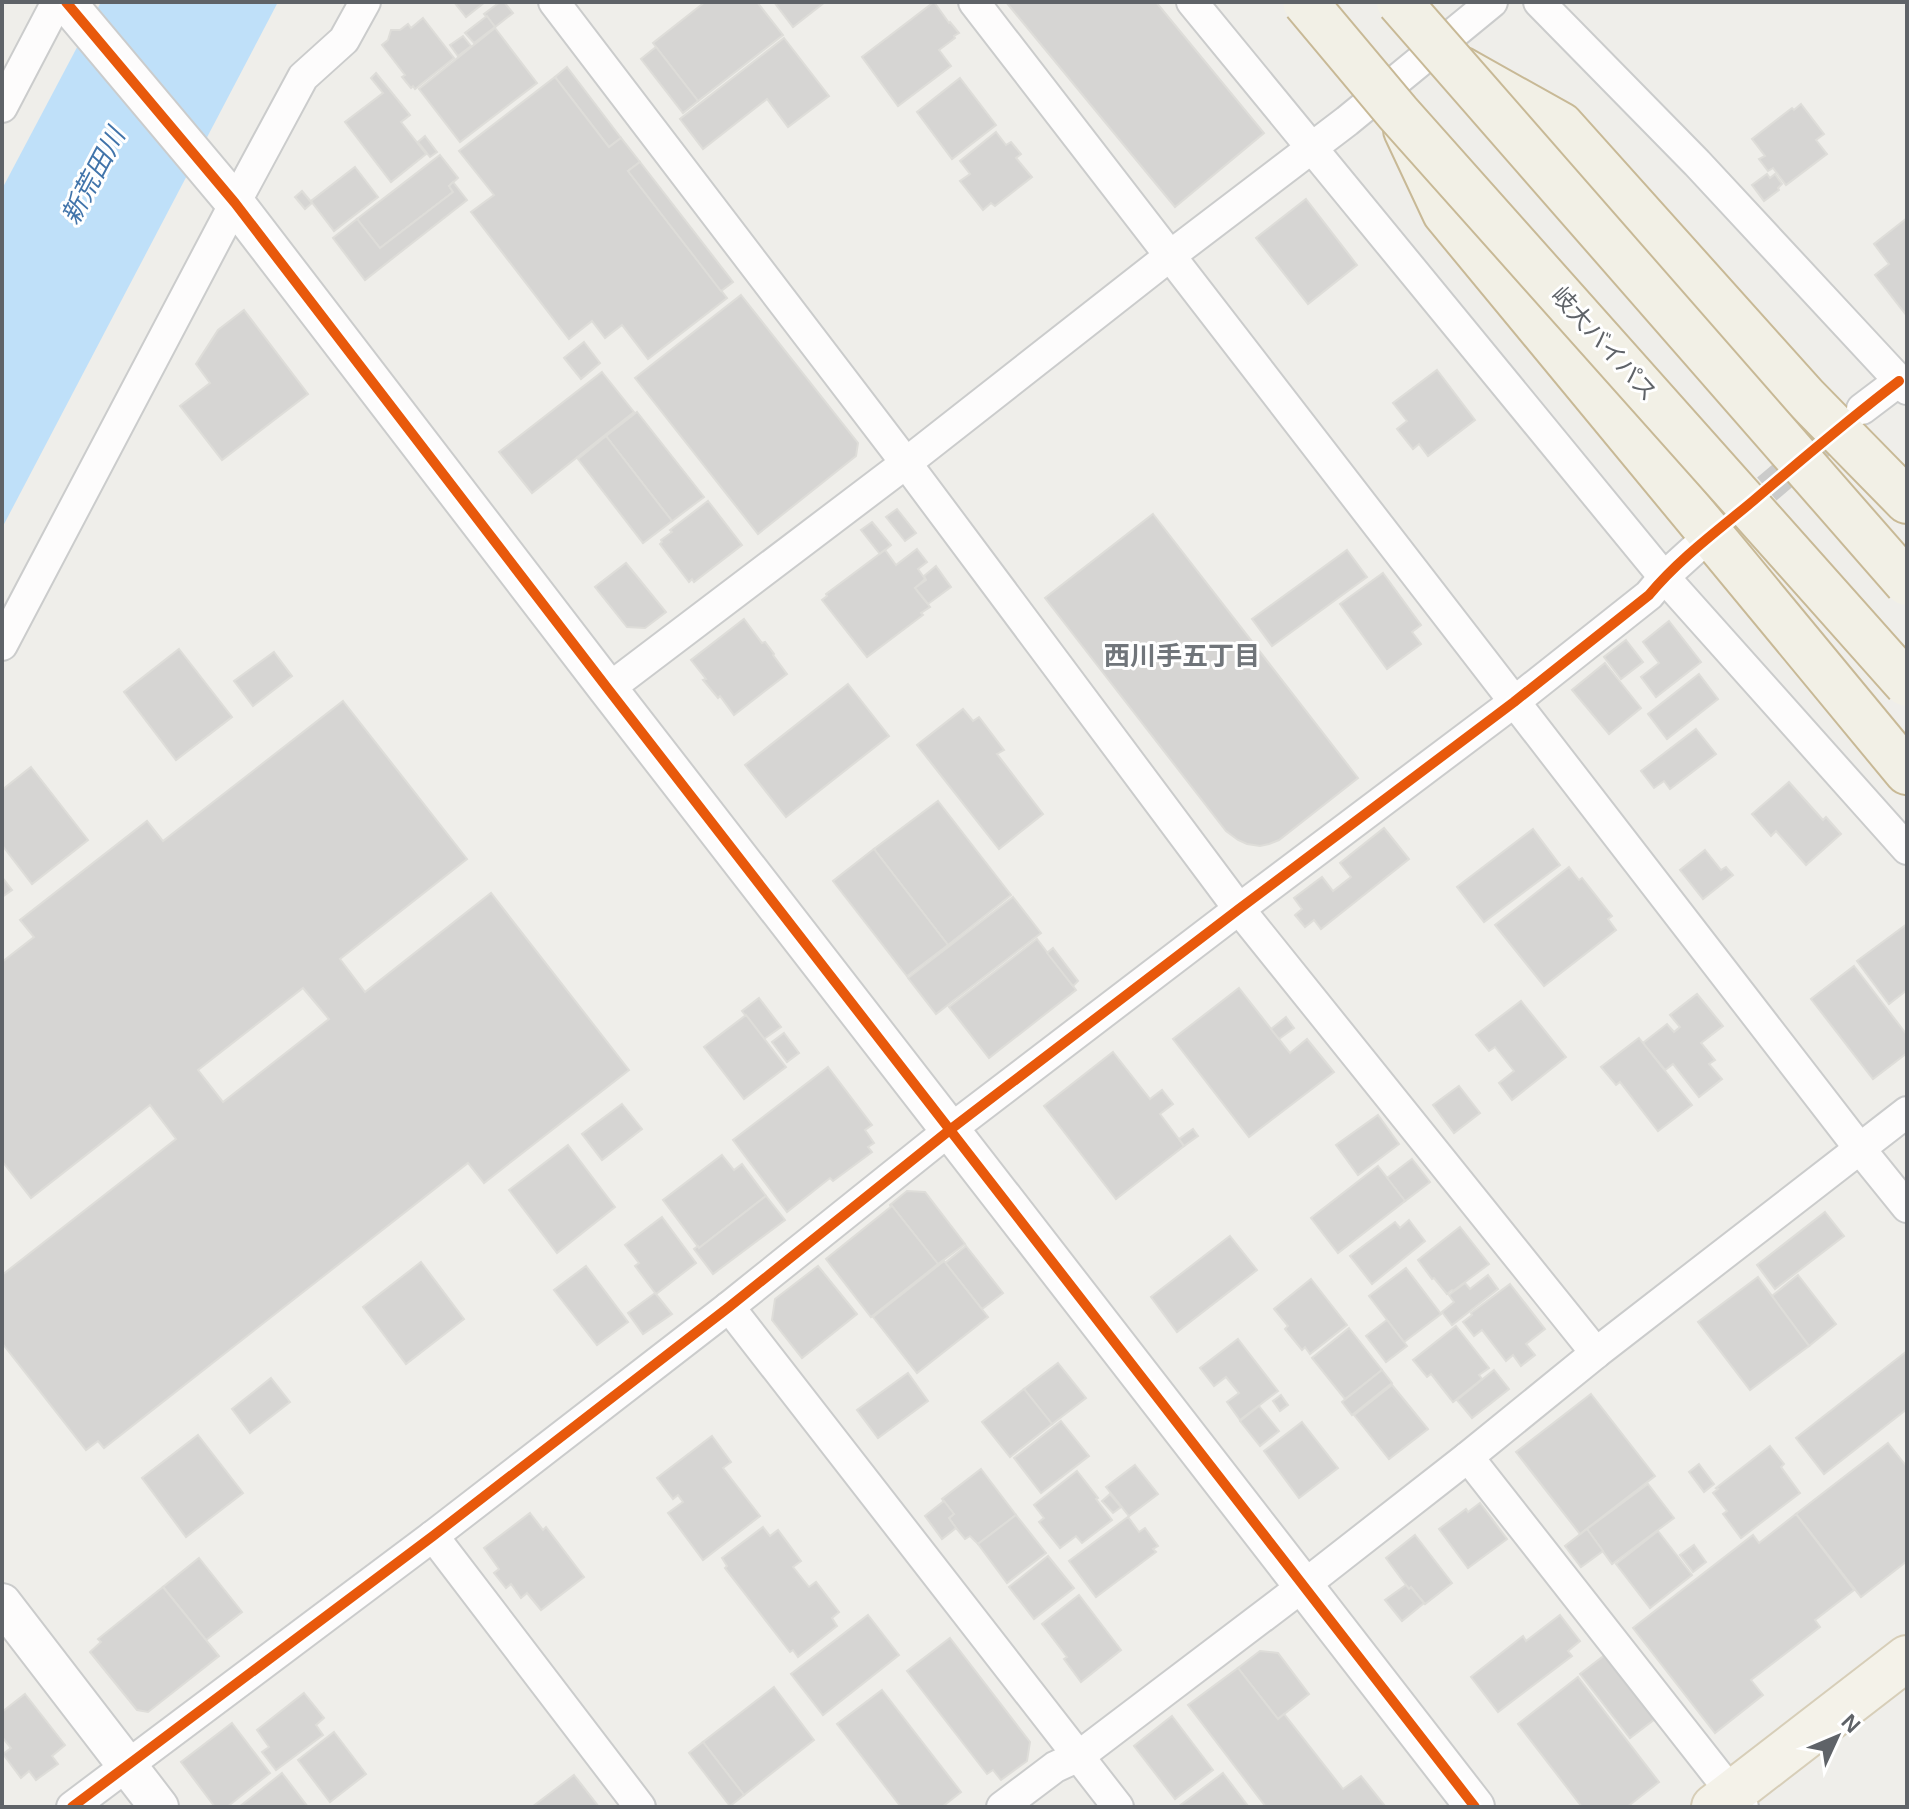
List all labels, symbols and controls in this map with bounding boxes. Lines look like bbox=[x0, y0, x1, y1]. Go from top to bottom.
water label: 新荒田川 bbox=[55, 120, 132, 229]
street label: 岐大バイパス bbox=[1546, 281, 1662, 406]
district label: 西川手五丁目 bbox=[1104, 641, 1260, 671]
north arrow bbox=[1797, 1697, 1877, 1777]
text: N bbox=[1837, 1709, 1866, 1738]

